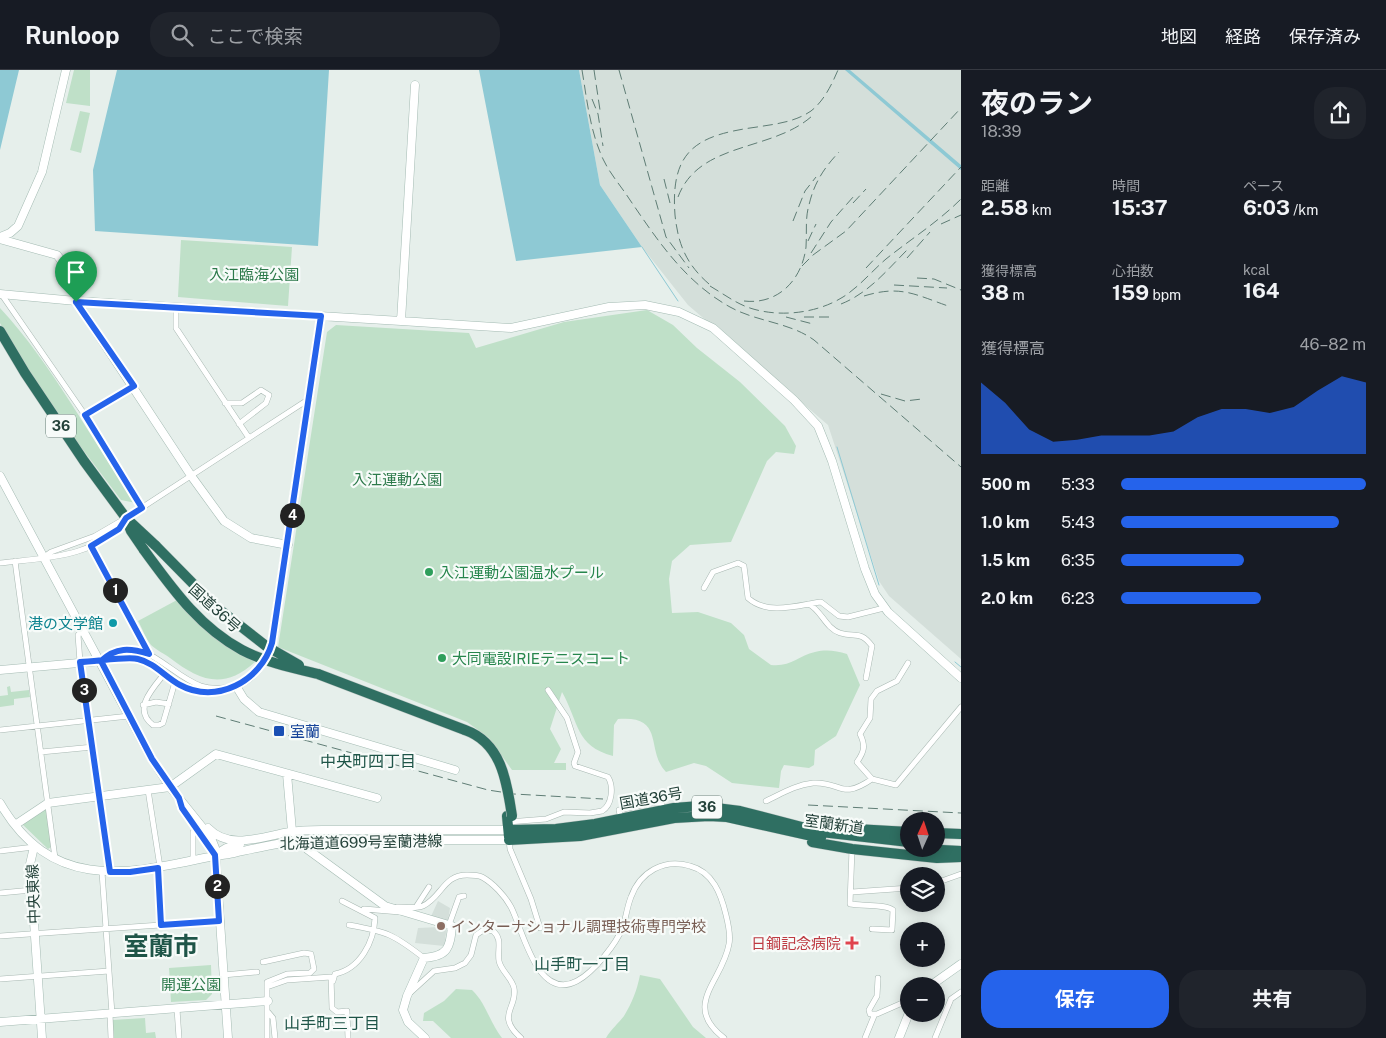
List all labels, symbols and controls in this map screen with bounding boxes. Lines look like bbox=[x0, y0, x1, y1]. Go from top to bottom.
search box bbox=[150, 12, 500, 57]
text: Runloop bbox=[25, 21, 120, 49]
icon: search bbox=[168, 21, 196, 49]
text: ここで検索 bbox=[208, 25, 303, 47]
text: 地図 bbox=[1161, 26, 1197, 47]
text: 経路 bbox=[1225, 26, 1261, 47]
text: 保存済み bbox=[1289, 26, 1361, 47]
text: 夜のラン bbox=[981, 86, 1093, 119]
button: share bbox=[1314, 87, 1366, 139]
text: 18:39 bbox=[981, 122, 1021, 141]
text: 距離 bbox=[981, 178, 1009, 194]
text: 時間 bbox=[1112, 178, 1140, 194]
text: ペース bbox=[1243, 178, 1284, 194]
text: 2.58 bbox=[981, 195, 1028, 220]
text: 15:37 bbox=[1112, 195, 1168, 220]
text: 6:03 bbox=[1243, 195, 1290, 220]
text: km bbox=[1028, 202, 1052, 218]
text: /km bbox=[1290, 202, 1318, 218]
pin bbox=[55, 251, 97, 302]
icon: arrive bbox=[62, 258, 90, 286]
text: kcal bbox=[1243, 262, 1270, 278]
text: 獲得標高 bbox=[981, 263, 1037, 279]
text: 心拍数 bbox=[1112, 263, 1154, 279]
park label: 入江臨海公園 bbox=[209, 266, 299, 283]
text: 164 bbox=[1243, 278, 1280, 303]
text: 38 bbox=[981, 280, 1009, 305]
text: 159 bbox=[1112, 280, 1149, 305]
text: m bbox=[1009, 287, 1025, 303]
text: bpm bbox=[1149, 287, 1181, 303]
text: 46–82 m bbox=[1299, 335, 1366, 354]
text: 獲得標高 bbox=[981, 339, 1045, 358]
road number: 36 bbox=[46, 414, 76, 438]
park label: 入江運動公園 bbox=[352, 471, 442, 488]
text: 500 m bbox=[981, 475, 1030, 494]
text: 5:33 bbox=[1061, 475, 1095, 494]
pin: 4 bbox=[280, 502, 304, 528]
text: 4 bbox=[288, 507, 297, 523]
text: 1.0 km bbox=[981, 513, 1030, 532]
text: 5:43 bbox=[1061, 513, 1095, 532]
text: 1.5 km bbox=[981, 551, 1030, 570]
text: 6:35 bbox=[1061, 551, 1095, 570]
place label: 入江運動公園温水プール bbox=[439, 564, 604, 581]
marker: 入江運動公園温水プール bbox=[423, 566, 435, 578]
pin: 1 bbox=[102, 578, 128, 602]
street label: 国道36号 bbox=[186, 580, 244, 636]
text: 1 bbox=[113, 582, 119, 598]
text: 2.0 km bbox=[981, 589, 1033, 608]
text: 6:23 bbox=[1061, 589, 1095, 608]
place label: 港の文学館 bbox=[28, 615, 103, 632]
marker: 港の文学館 bbox=[107, 617, 119, 629]
place label: 大同電設IRIEテニスコート bbox=[452, 650, 630, 667]
marker: 大同電設IRIEテニスコート bbox=[436, 652, 448, 664]
pin: 3 bbox=[72, 678, 96, 702]
text: 3 bbox=[80, 682, 89, 698]
place label: 室蘭 bbox=[290, 723, 320, 740]
marker: 室蘭 bbox=[272, 724, 286, 738]
district label: 中央町四丁目 bbox=[320, 752, 416, 771]
street label: 国道36号 bbox=[618, 784, 684, 812]
road number: 36 bbox=[692, 796, 722, 819]
street label: 室蘭新道 bbox=[803, 811, 865, 837]
north arrow bbox=[900, 812, 945, 858]
map controls bbox=[900, 812, 945, 1022]
street label: 北海道道699号室蘭港線 bbox=[279, 832, 443, 852]
street label: 中央東線 bbox=[23, 864, 43, 924]
button: layers bbox=[900, 867, 945, 912]
pin: 2 bbox=[204, 874, 230, 898]
text: 2 bbox=[213, 878, 222, 894]
place label: インターナショナル調理技術専門学校 bbox=[451, 918, 706, 935]
marker: インターナショナル調理技術専門学校 bbox=[435, 920, 447, 932]
button: + bbox=[900, 922, 945, 967]
district label: 室蘭市 bbox=[123, 931, 199, 961]
place label: 日鋼記念病院 bbox=[751, 935, 841, 952]
marker: 日鋼記念病院 bbox=[845, 936, 859, 950]
district label: 山手町一丁目 bbox=[534, 955, 630, 974]
button: 保存 bbox=[981, 970, 1169, 1028]
button: 共有 bbox=[1179, 970, 1366, 1028]
park label: 開運公園 bbox=[161, 976, 221, 993]
button: − bbox=[900, 977, 945, 1022]
district label: 山手町三丁目 bbox=[284, 1014, 380, 1033]

